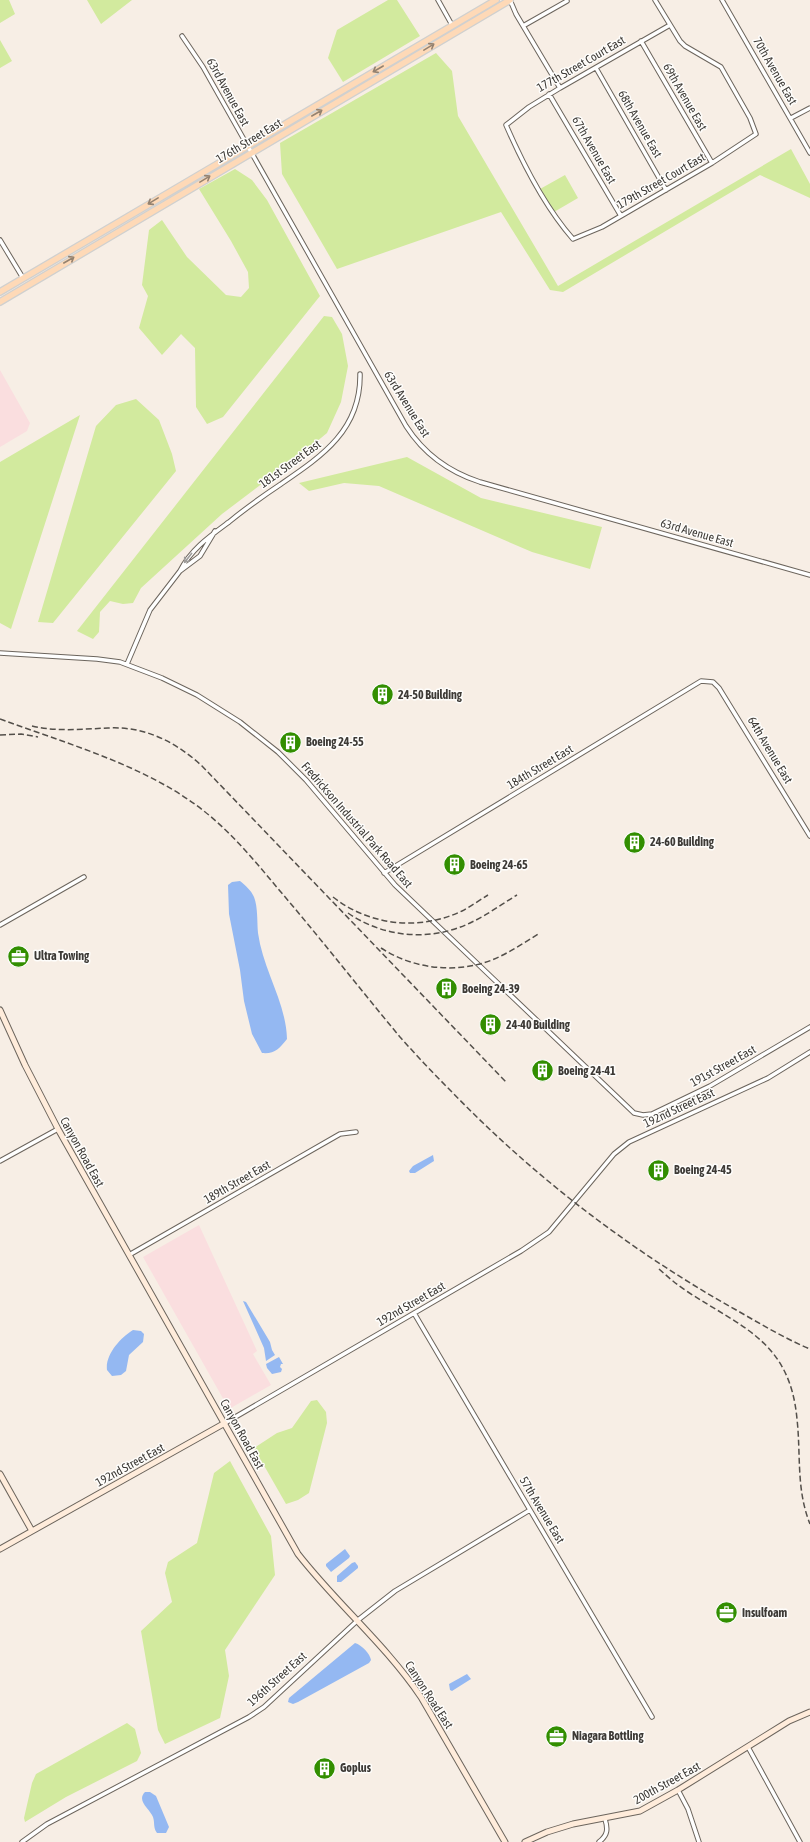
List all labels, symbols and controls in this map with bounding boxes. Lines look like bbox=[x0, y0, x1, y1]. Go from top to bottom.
street label: 177th Street Court East bbox=[534, 33, 628, 95]
street label: 70th Avenue East bbox=[750, 35, 800, 108]
one-way arrow bbox=[423, 43, 435, 51]
street label: 63rd Avenue East bbox=[204, 56, 253, 129]
street label: 69th Avenue East bbox=[660, 61, 710, 134]
one-way arrow bbox=[372, 65, 384, 73]
street label: 68th Avenue East bbox=[615, 88, 665, 161]
one-way arrow bbox=[311, 109, 323, 117]
street label: 67th Avenue East bbox=[569, 114, 619, 187]
street label: 176th Street East bbox=[214, 116, 285, 166]
street label: 179th Street Court East bbox=[614, 150, 708, 212]
one-way arrow bbox=[199, 175, 211, 183]
one-way arrow bbox=[147, 198, 159, 206]
one-way arrow bbox=[63, 255, 75, 263]
street label: 63rd Avenue East bbox=[381, 368, 433, 440]
street label: 181st Street East bbox=[257, 437, 324, 491]
street label: 63rd Avenue East bbox=[659, 516, 736, 550]
one-way arrow bbox=[184, 553, 192, 564]
building icon: 24-50 Building bbox=[370, 682, 396, 708]
place label: 24-50 Building bbox=[398, 688, 463, 702]
street label: 64th Avenue East bbox=[745, 714, 796, 786]
building icon: Boeing 24-55 bbox=[278, 729, 304, 755]
place label: Boeing 24-55 bbox=[306, 735, 364, 749]
street label: 184th Street East bbox=[505, 742, 576, 792]
street label: Fredrickson Industrial Park Road East bbox=[299, 759, 416, 891]
building icon: 24-60 Building bbox=[621, 829, 647, 855]
place label: 24-60 Building bbox=[650, 835, 715, 849]
building icon: Boeing 24-65 bbox=[442, 852, 468, 878]
place label: Boeing 24-65 bbox=[470, 858, 528, 872]
office icon: Ultra Towing bbox=[6, 943, 32, 969]
place label: Ultra Towing bbox=[34, 949, 90, 963]
building icon: Boeing 24-39 bbox=[434, 976, 460, 1002]
place label: Boeing 24-39 bbox=[462, 982, 520, 996]
building icon: 24-40 Building bbox=[477, 1012, 503, 1038]
place label: 24-40 Building bbox=[506, 1018, 571, 1032]
street label: 191st Street East bbox=[688, 1042, 759, 1090]
building icon: Boeing 24-41 bbox=[529, 1058, 555, 1084]
place label: Boeing 24-41 bbox=[558, 1064, 616, 1078]
street label: 192nd Street East bbox=[641, 1085, 717, 1130]
street label: Canyon Road East bbox=[57, 1115, 107, 1190]
street label: 189th Street East bbox=[201, 1157, 273, 1207]
building icon: Boeing 24-45 bbox=[645, 1157, 671, 1183]
place label: Boeing 24-45 bbox=[674, 1163, 732, 1177]
street label: 192nd Street East bbox=[374, 1279, 448, 1329]
street label: Canyon Road East bbox=[217, 1397, 267, 1472]
street label: 192nd Street East bbox=[93, 1440, 167, 1490]
street label: 57th Avenue East bbox=[517, 1474, 568, 1546]
office icon: Insulfoam bbox=[714, 1600, 740, 1626]
place label: Insulfoam bbox=[742, 1606, 788, 1620]
street label: 196th Street East bbox=[245, 1649, 310, 1709]
street label: Canyon Road East bbox=[402, 1659, 456, 1732]
office icon: Niagara Bottling bbox=[543, 1723, 569, 1749]
place label: Niagara Bottling bbox=[572, 1729, 644, 1743]
building icon: Goplus bbox=[311, 1755, 337, 1781]
street label: 200th Street East bbox=[631, 1759, 703, 1807]
place label: Goplus bbox=[340, 1761, 372, 1775]

